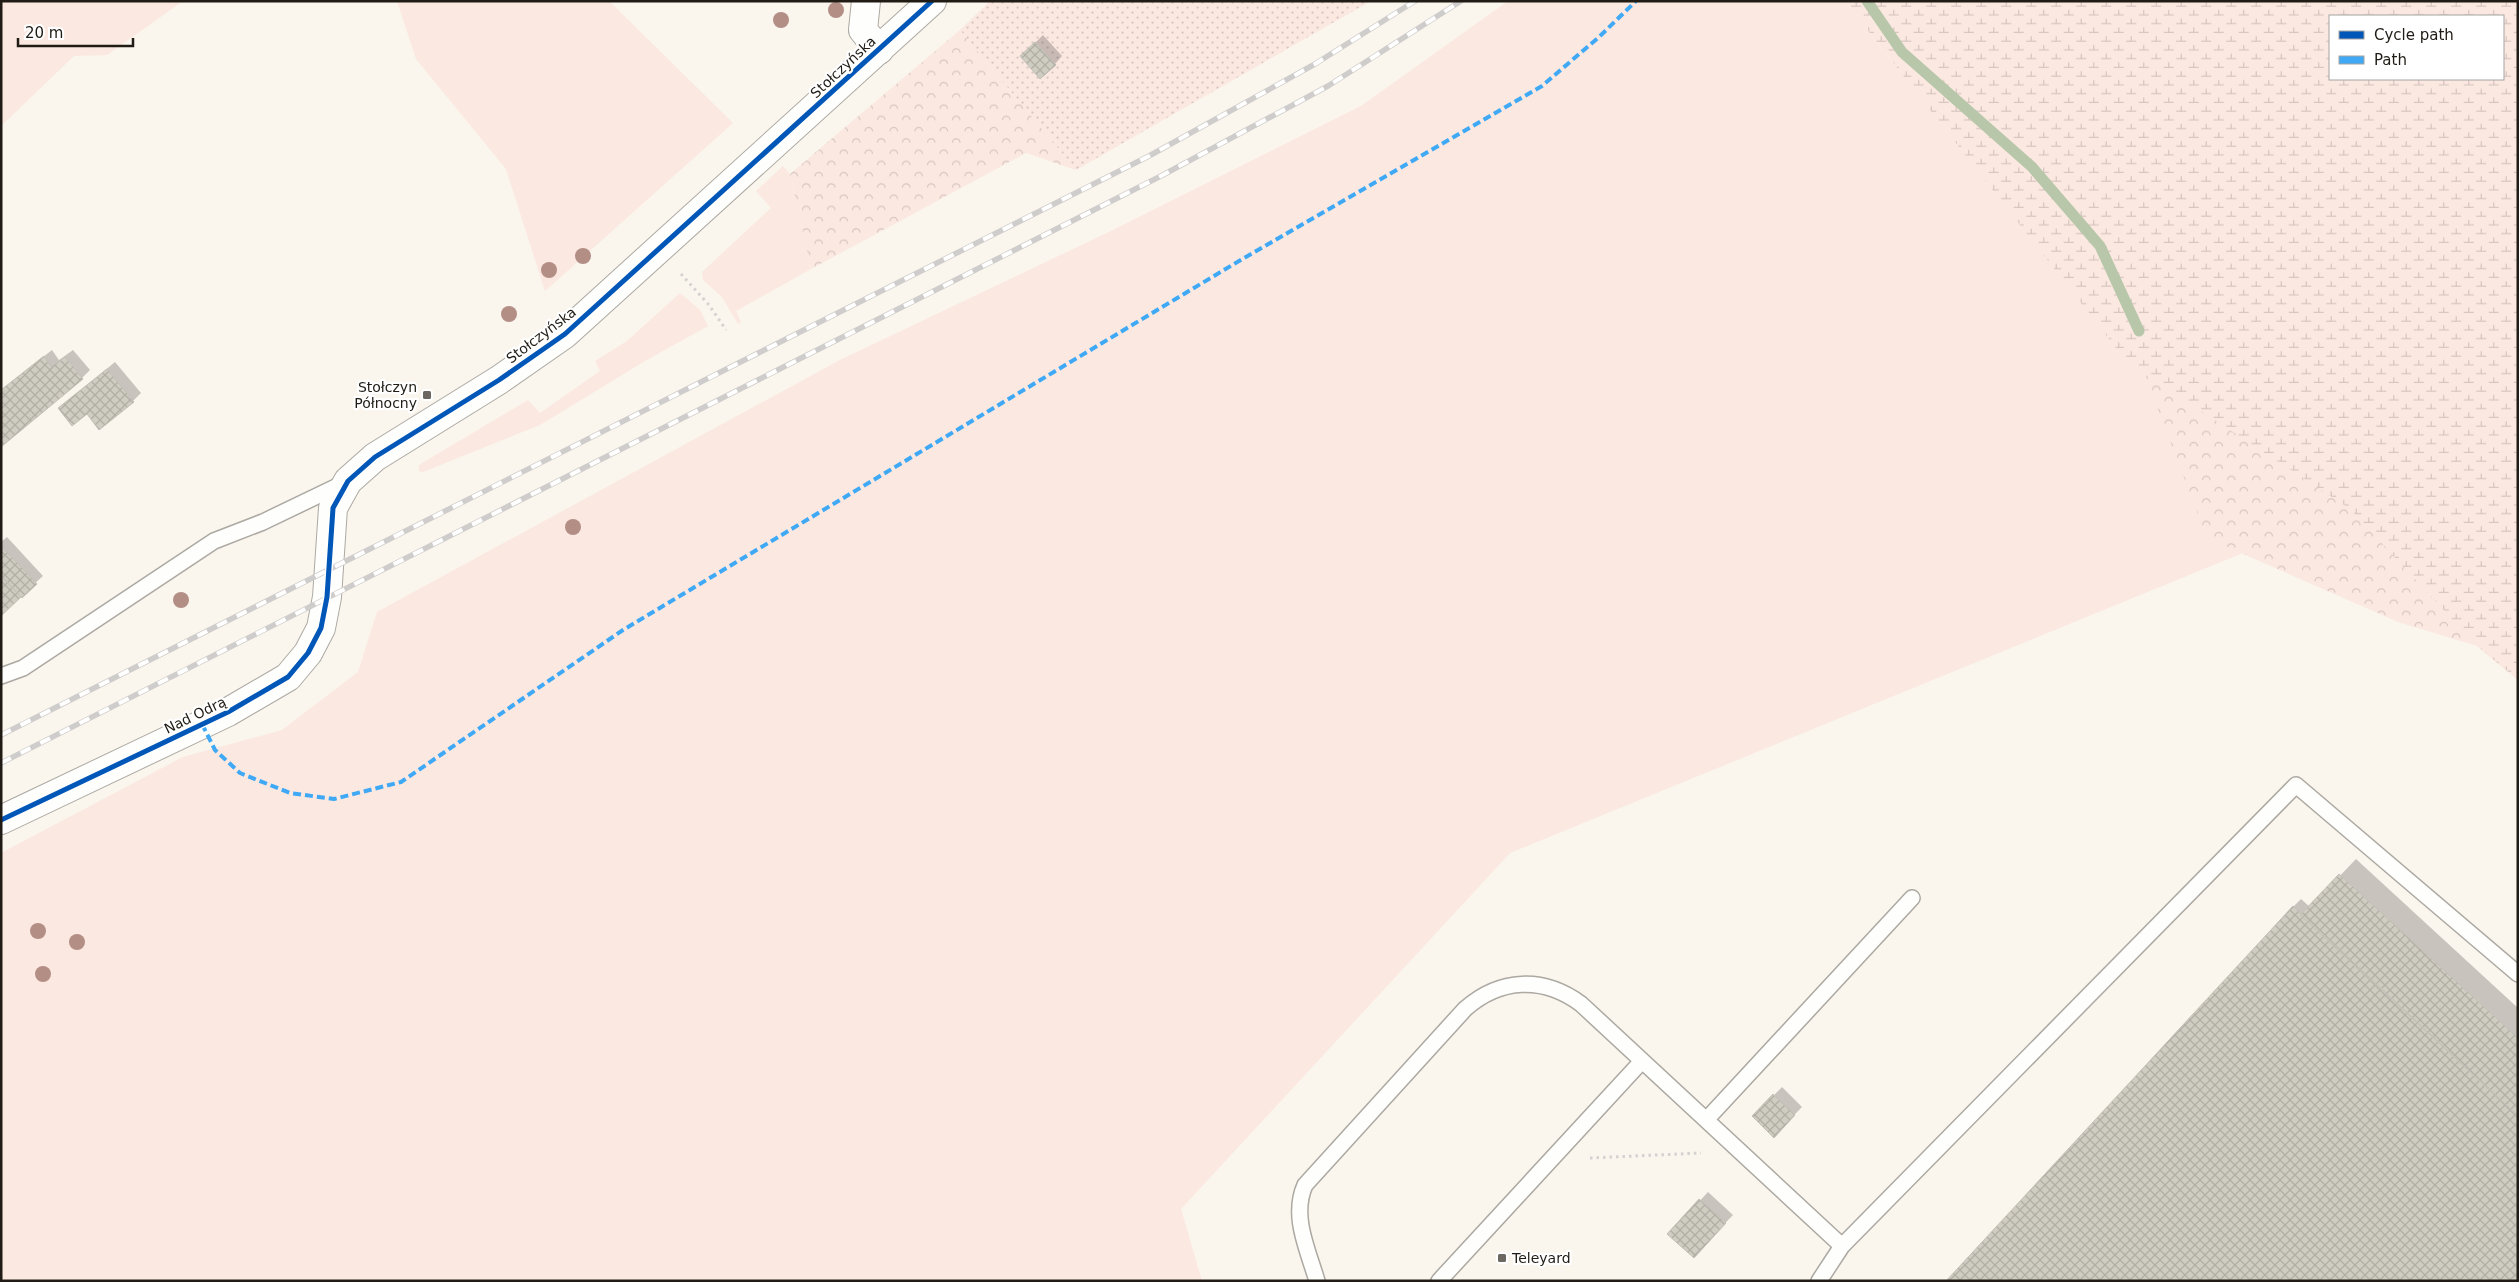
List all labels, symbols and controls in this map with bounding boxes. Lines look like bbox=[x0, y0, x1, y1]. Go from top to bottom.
scale bar bbox=[18, 15, 132, 47]
legend bbox=[2329, 15, 2504, 80]
text: 20 m bbox=[25, 24, 63, 42]
text: Cycle path bbox=[2374, 26, 2454, 44]
street label: Stołczyńska bbox=[807, 33, 879, 101]
text: Path bbox=[2374, 51, 2407, 69]
street label: Stołczyńska bbox=[503, 304, 579, 366]
place label: Stołczyn Północny bbox=[354, 379, 417, 411]
marker: Stołczyn Północny bbox=[421, 389, 433, 401]
street label: Nad Odrą bbox=[162, 693, 228, 737]
place label: Teleyard bbox=[1511, 1250, 1571, 1266]
marker: Teleyard bbox=[1496, 1252, 1508, 1264]

